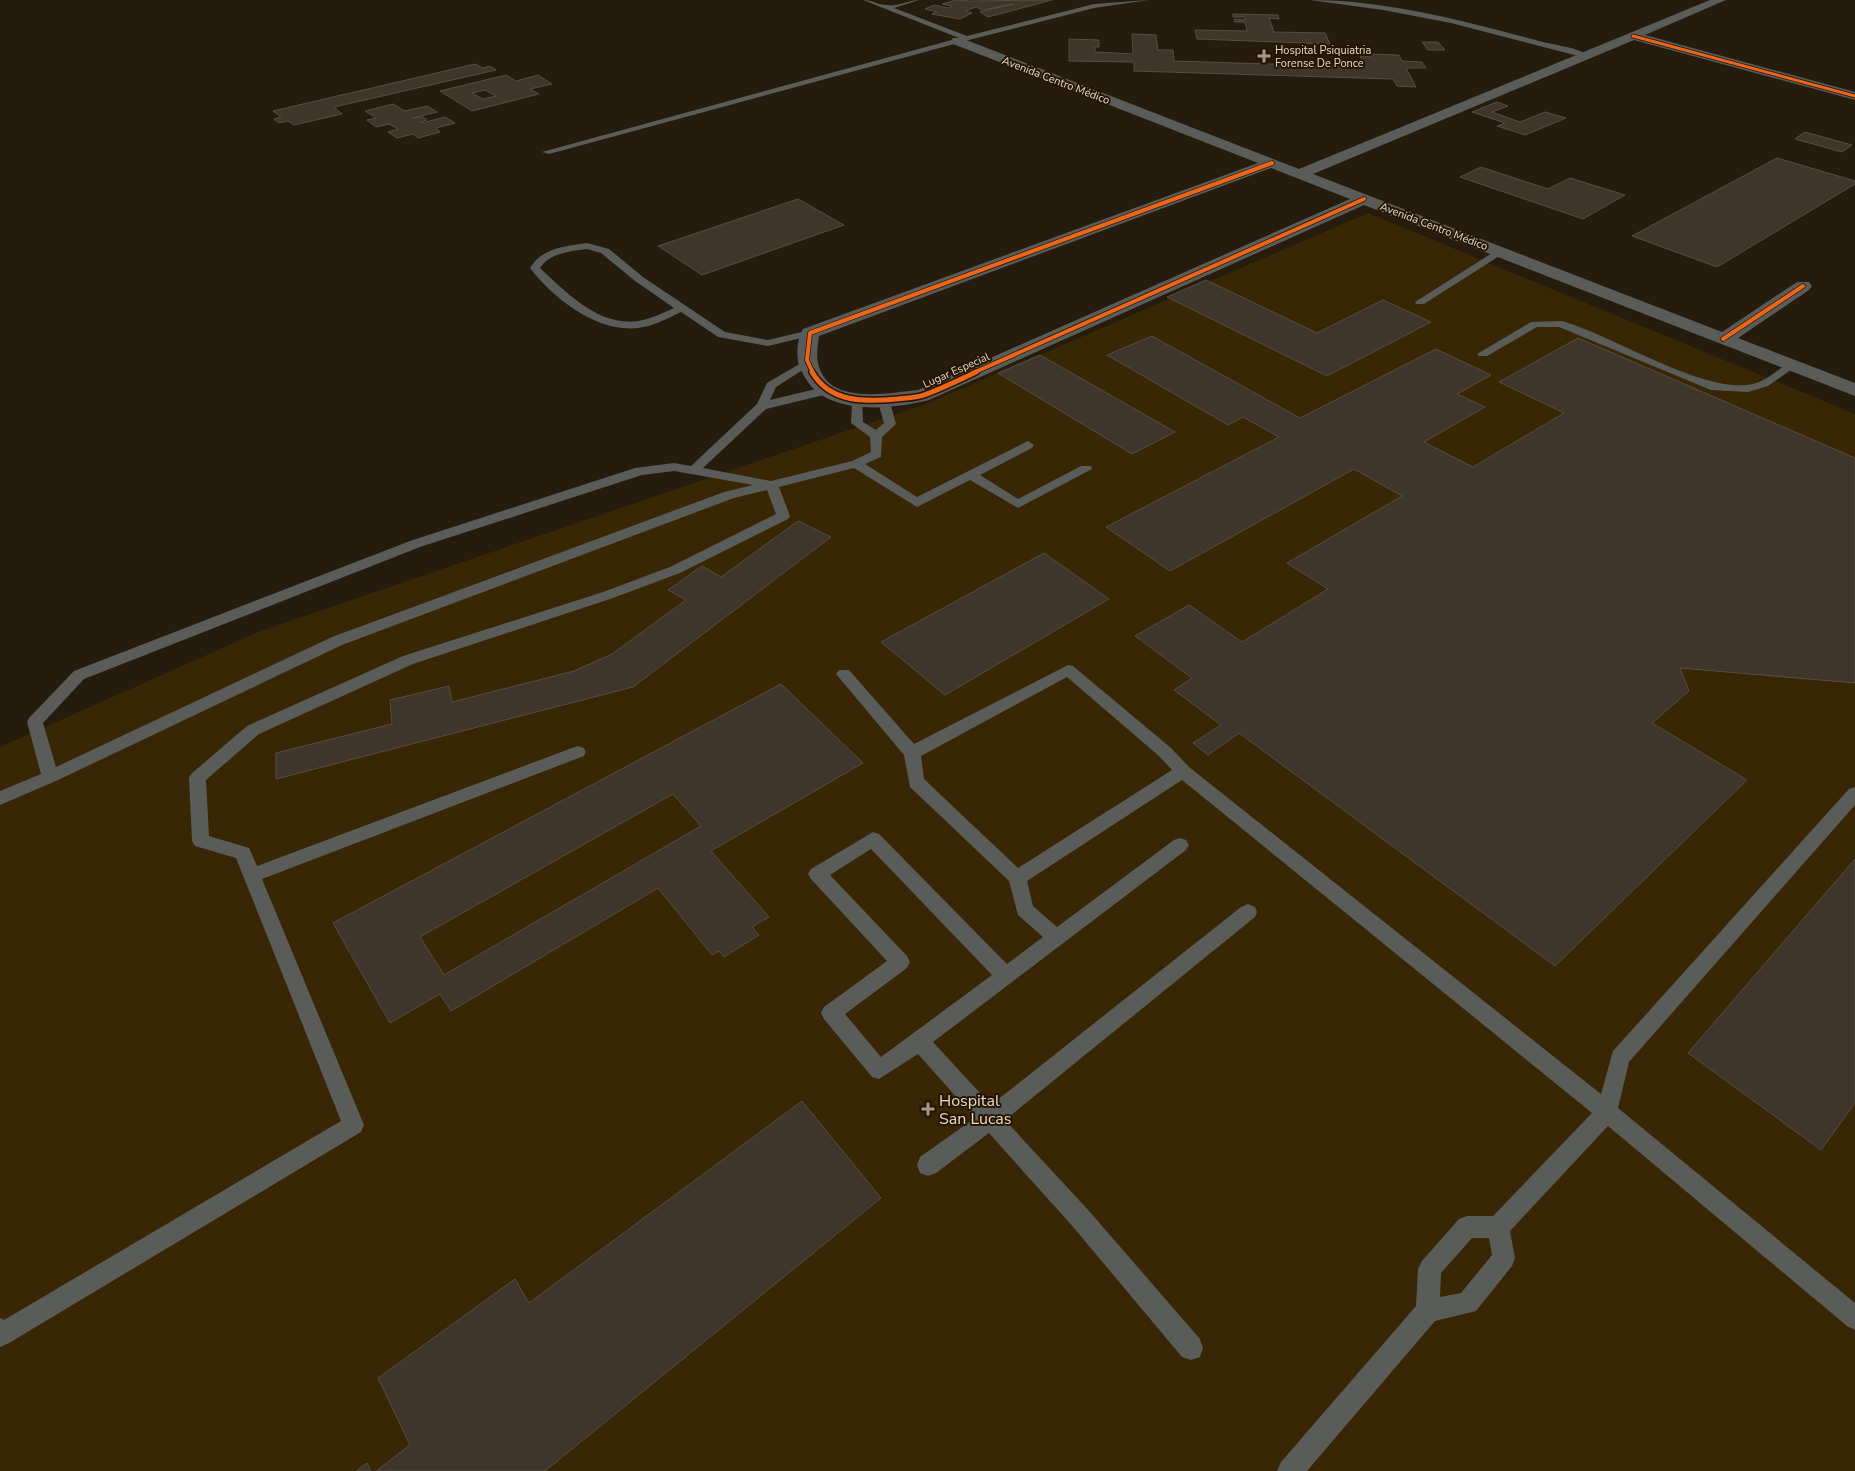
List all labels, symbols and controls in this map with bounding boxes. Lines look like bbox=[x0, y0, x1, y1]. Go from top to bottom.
place label: Hospital Psiquiatria Forense De Ponce bbox=[1275, 43, 1371, 71]
marker: Hospital Psiquiatria Forense De Ponce bbox=[1257, 49, 1271, 63]
street label: Avenida Centro Médico bbox=[1000, 53, 1112, 108]
street label: Avenida Centro Médico bbox=[1378, 199, 1490, 254]
street label: Lugar Especial bbox=[920, 349, 993, 392]
place label: Hospital San Lucas bbox=[939, 1090, 1012, 1130]
marker: Hospital San Lucas bbox=[921, 1102, 935, 1116]

